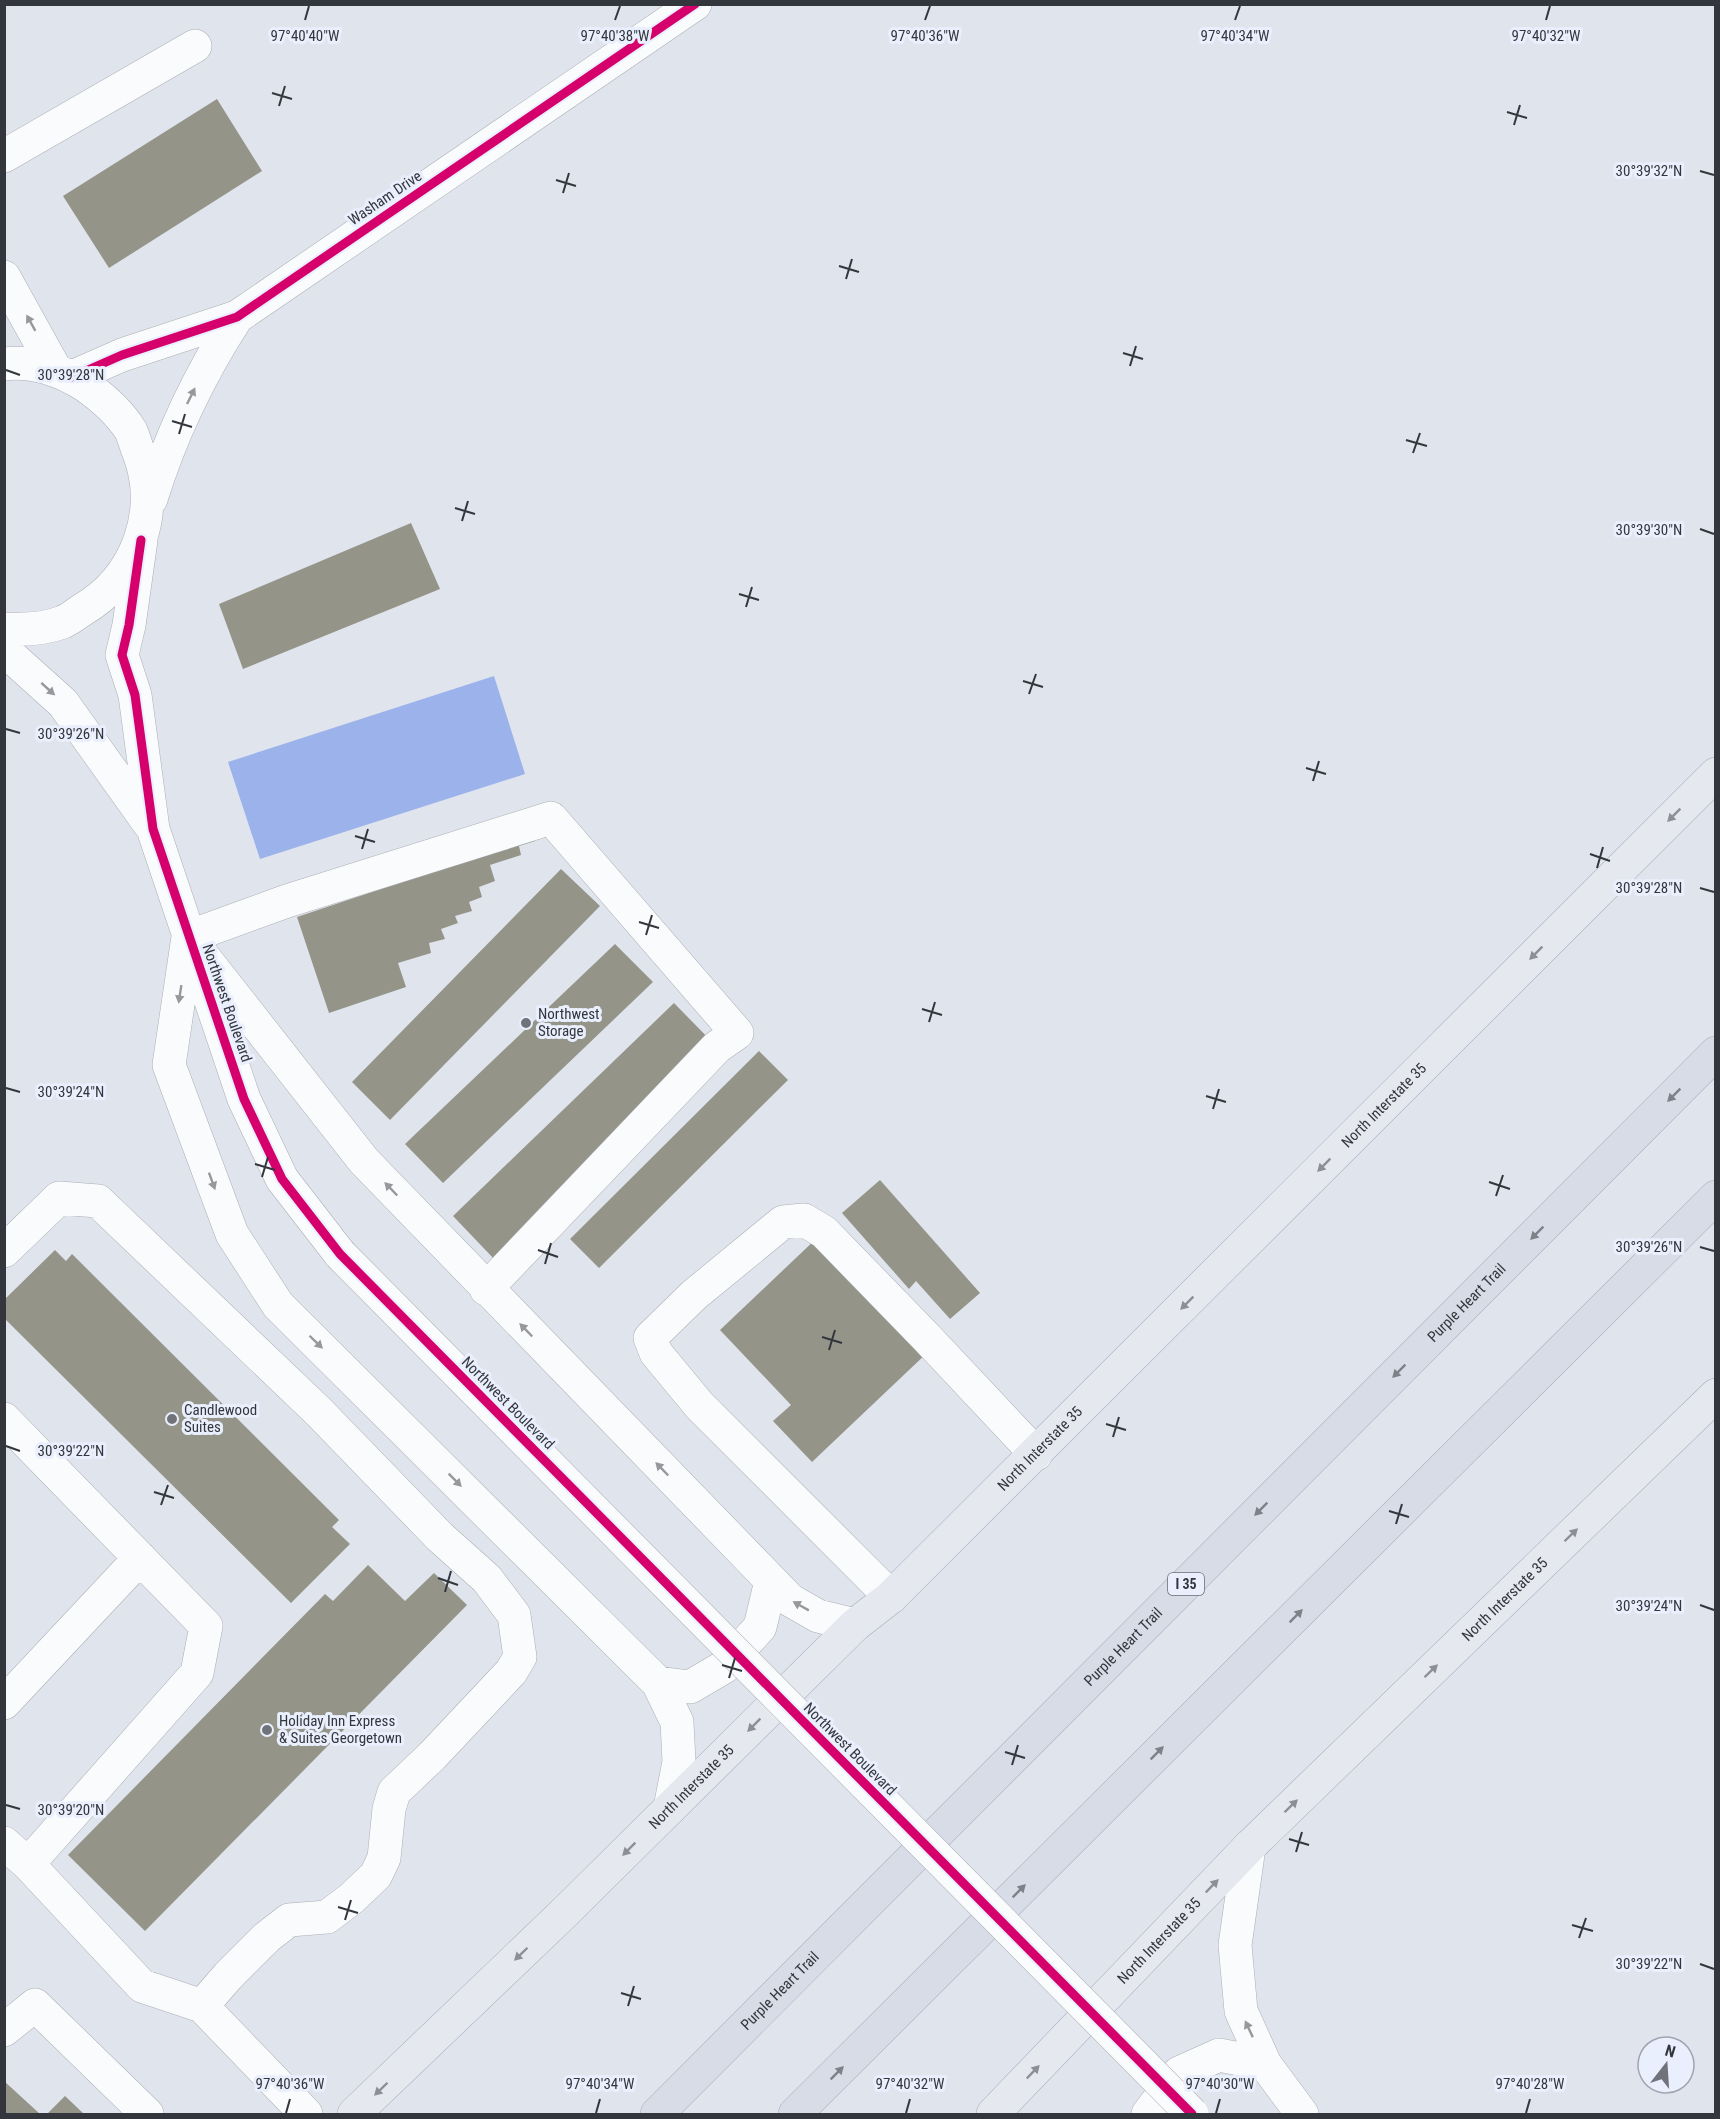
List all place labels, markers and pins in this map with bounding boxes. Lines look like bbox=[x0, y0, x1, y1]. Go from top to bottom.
place label: Northwest Storage bbox=[538, 1005, 600, 1040]
marker: Northwest Storage bbox=[519, 1016, 533, 1030]
place label: Candlewood Suites bbox=[184, 1401, 257, 1436]
marker: Candlewood Suites bbox=[165, 1412, 179, 1426]
place label: Holiday Inn Express & Suites Georgetown bbox=[279, 1712, 402, 1747]
marker: Holiday Inn Express & Suites Georgetown bbox=[260, 1723, 274, 1737]

